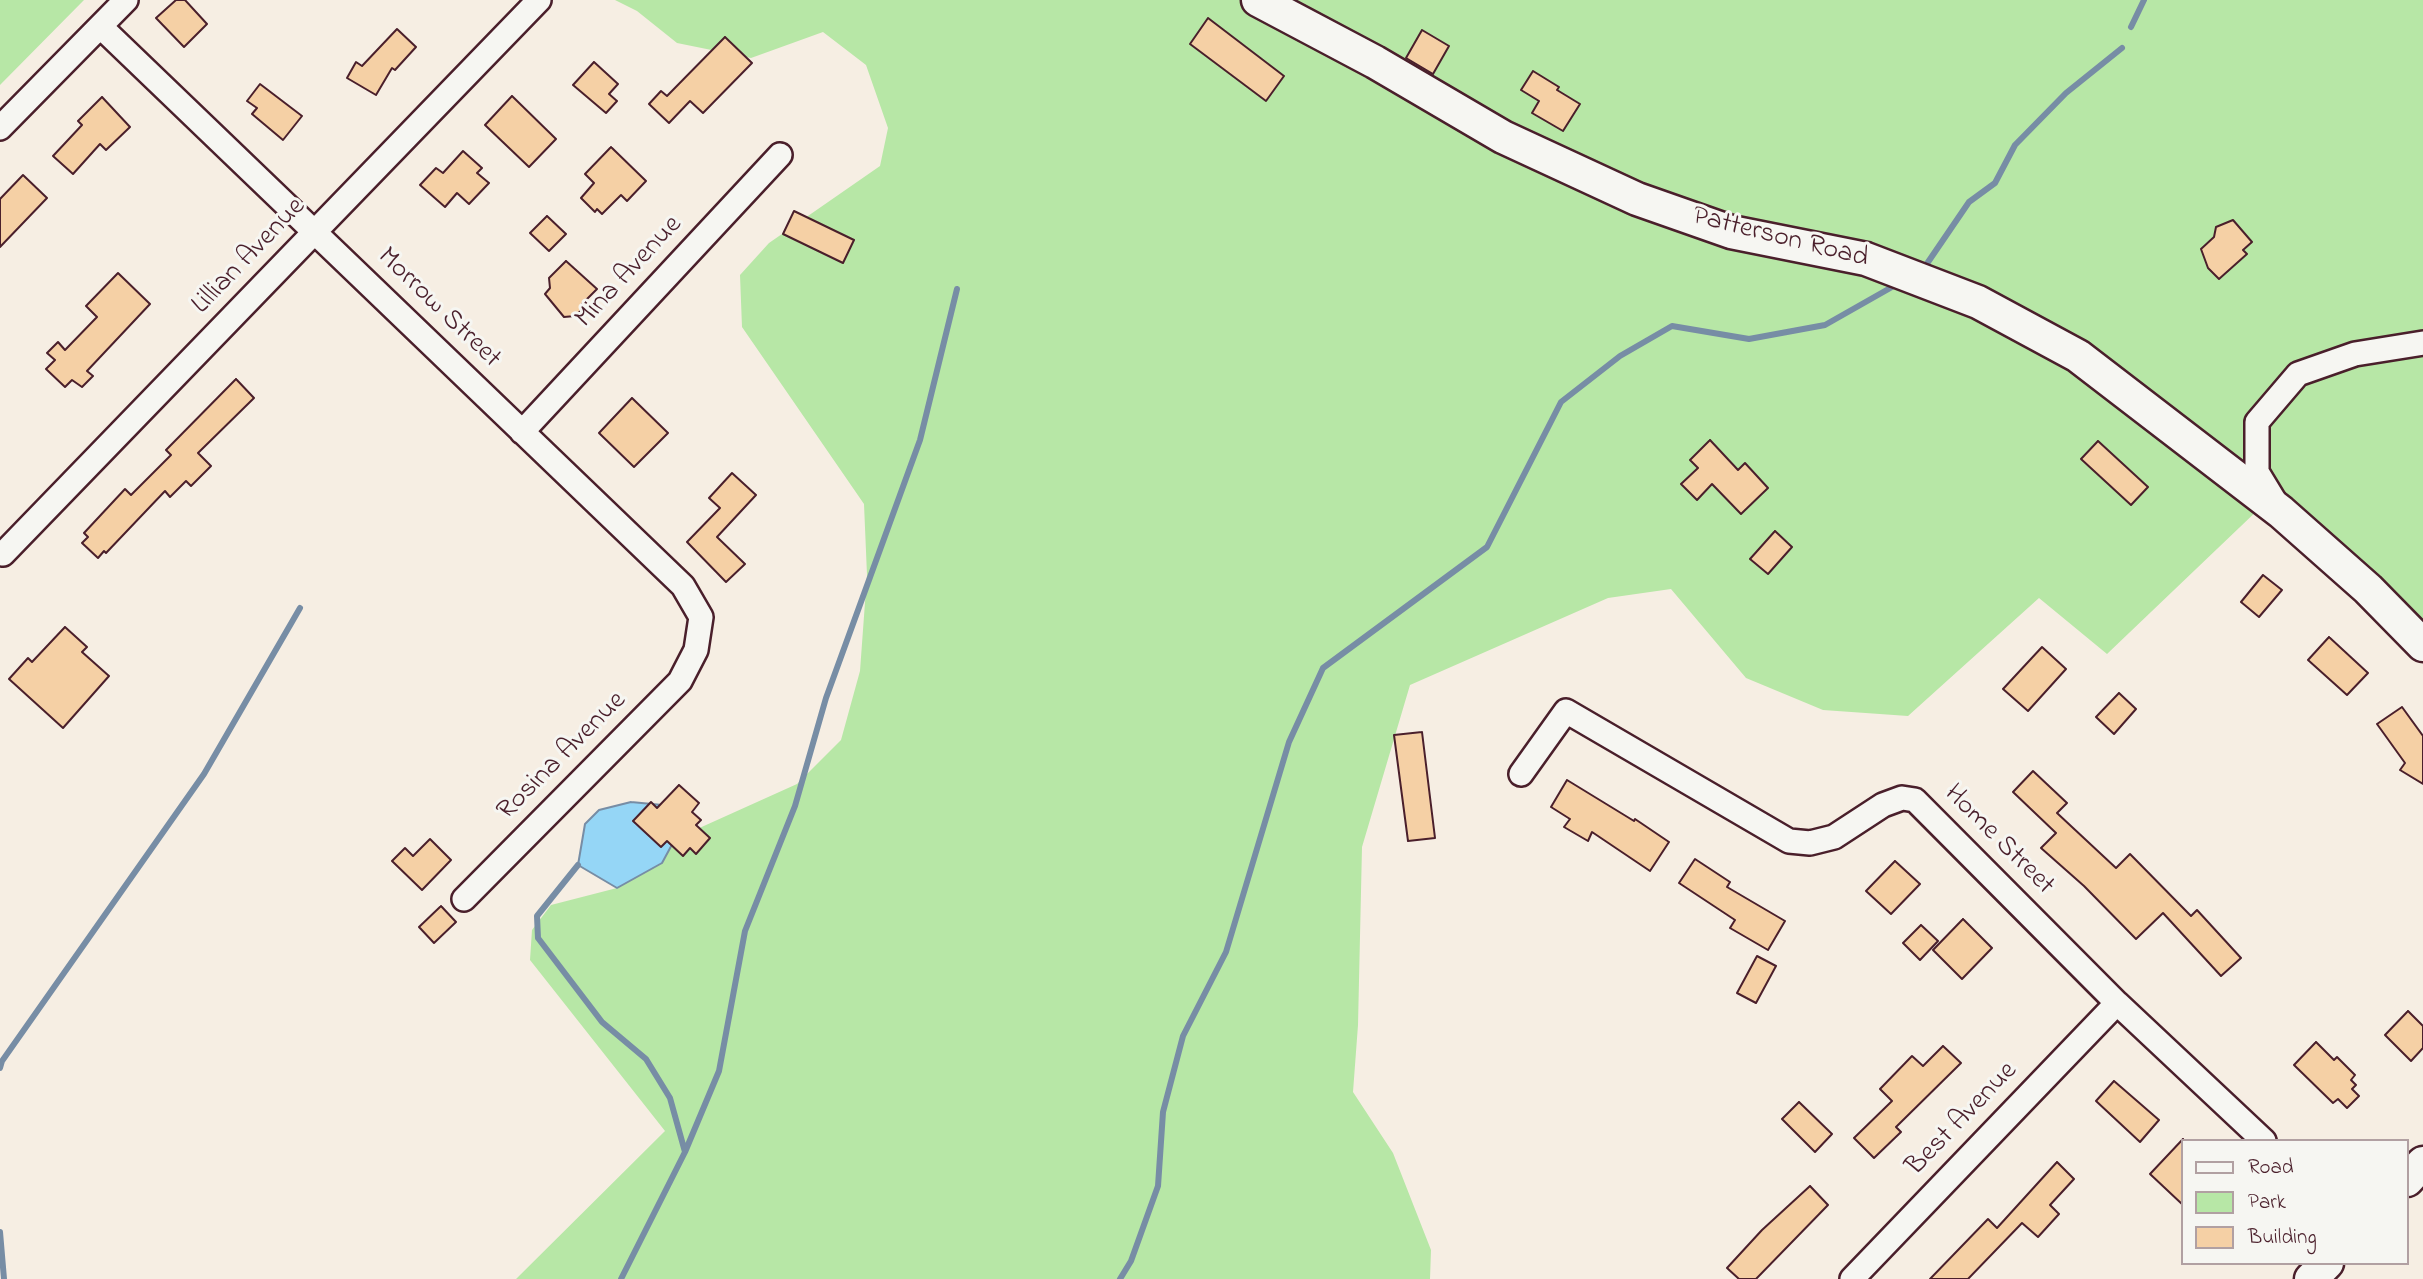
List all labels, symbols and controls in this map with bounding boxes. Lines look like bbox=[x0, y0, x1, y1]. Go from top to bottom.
street label: Lillian Avenue bbox=[186, 192, 314, 322]
street label: Patterson Road bbox=[1689, 201, 1871, 277]
street label: Mina Avenue bbox=[569, 210, 691, 336]
street label: Morrow Street bbox=[369, 242, 507, 376]
street label: Rosina Avenue bbox=[491, 685, 635, 829]
street label: Home Street bbox=[1936, 779, 2060, 903]
street label: Best Avenue bbox=[1900, 1056, 2026, 1184]
legend bbox=[2182, 1139, 2409, 1265]
text: Road bbox=[2248, 1153, 2294, 1183]
text: Park bbox=[2248, 1188, 2286, 1218]
text: Building bbox=[2248, 1223, 2317, 1253]

